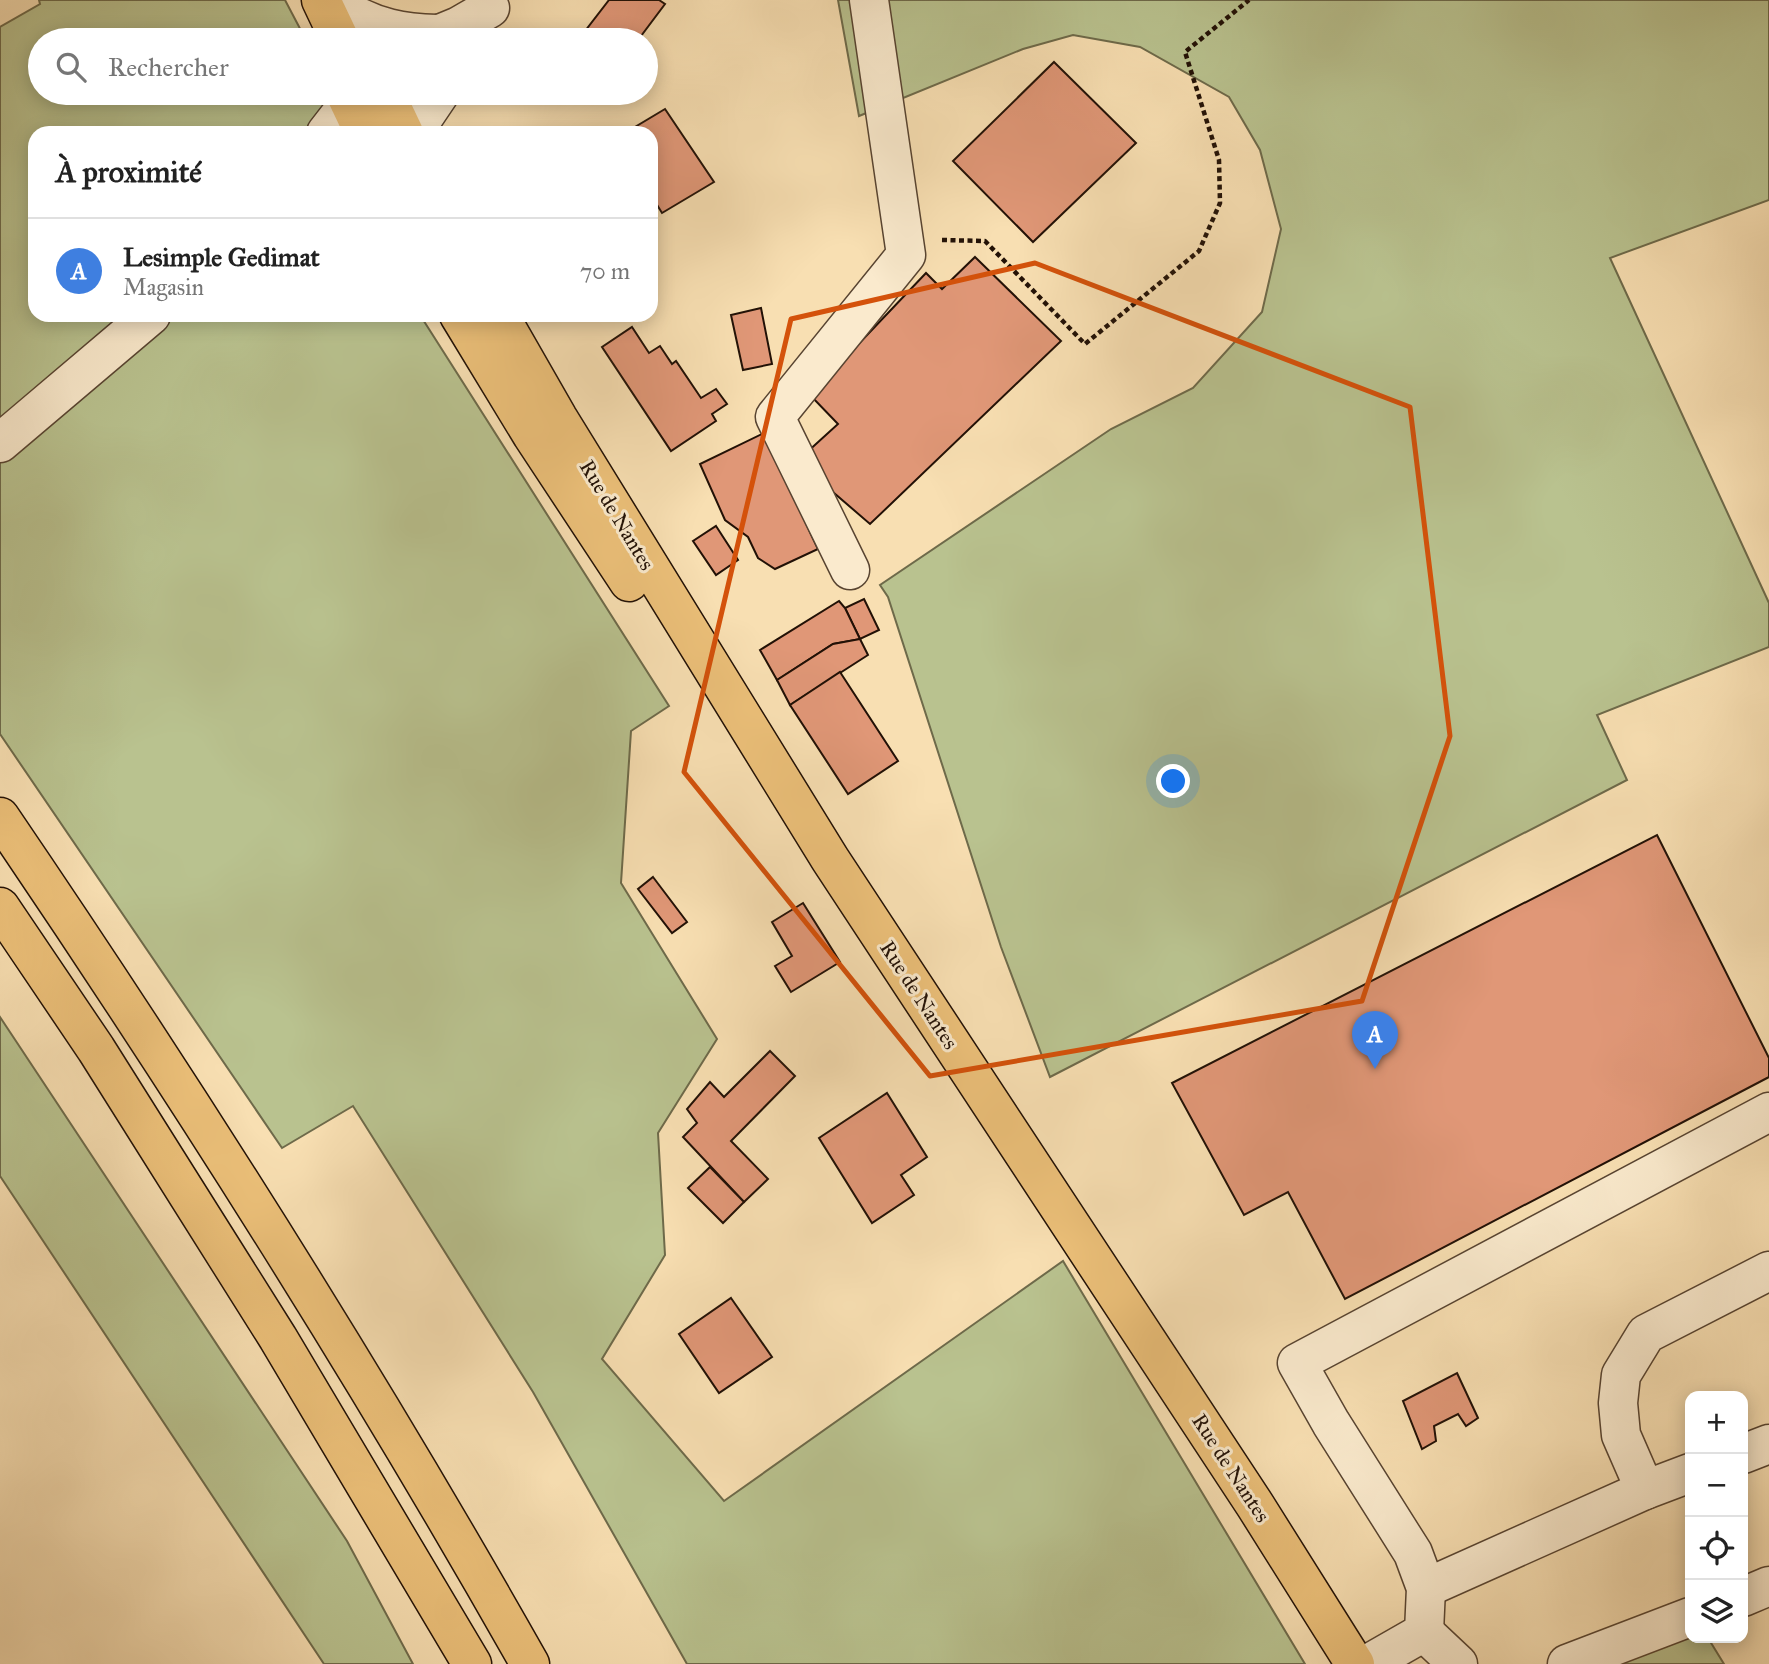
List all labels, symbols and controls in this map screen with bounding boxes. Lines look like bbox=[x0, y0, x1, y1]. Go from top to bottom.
search box bbox=[28, 28, 658, 105]
icon: search bbox=[52, 48, 90, 86]
text: Rechercher bbox=[108, 51, 229, 83]
text: À proximité bbox=[56, 154, 202, 190]
text: Lesimple Gedimat bbox=[123, 241, 320, 273]
text: A bbox=[71, 257, 87, 285]
text: 70 m bbox=[580, 257, 630, 285]
text: Magasin bbox=[123, 273, 204, 301]
street label: Rue de Nantes bbox=[574, 455, 660, 575]
your location bbox=[1156, 764, 1190, 798]
street label: Rue de Nantes bbox=[874, 936, 964, 1054]
pin: A bbox=[1352, 1011, 1398, 1069]
map controls bbox=[1685, 1391, 1748, 1643]
button: + bbox=[1685, 1391, 1748, 1454]
street label: Rue de Nantes bbox=[1186, 1409, 1276, 1527]
button: − bbox=[1685, 1454, 1748, 1517]
button: locate bbox=[1685, 1517, 1748, 1580]
button: layers bbox=[1685, 1580, 1748, 1643]

